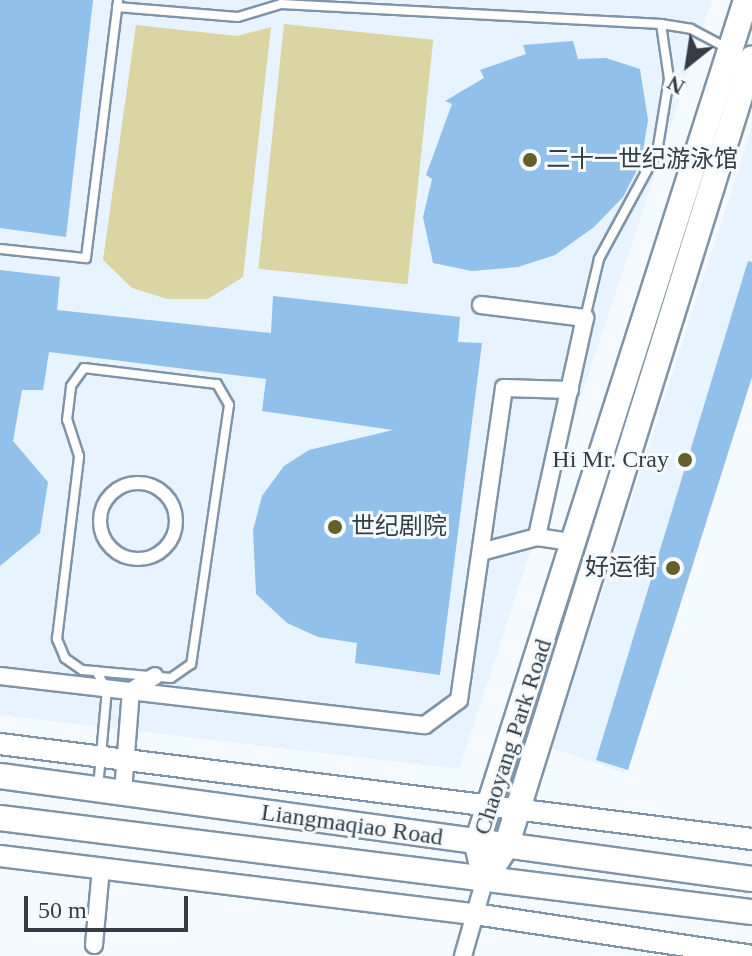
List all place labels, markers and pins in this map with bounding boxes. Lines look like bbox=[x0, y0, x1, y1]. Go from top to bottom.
place label: 二十一世纪游泳馆 bbox=[546, 146, 738, 174]
marker: 二十一世纪游泳馆 bbox=[521, 151, 539, 169]
place label: Hi Mr. Cray bbox=[552, 446, 669, 474]
marker: Hi Mr. Cray bbox=[676, 451, 694, 469]
place label: 世纪剧院 bbox=[351, 513, 447, 541]
marker: 世纪剧院 bbox=[326, 518, 344, 536]
place label: 好运街 bbox=[585, 554, 657, 582]
marker: 好运街 bbox=[664, 559, 682, 577]

